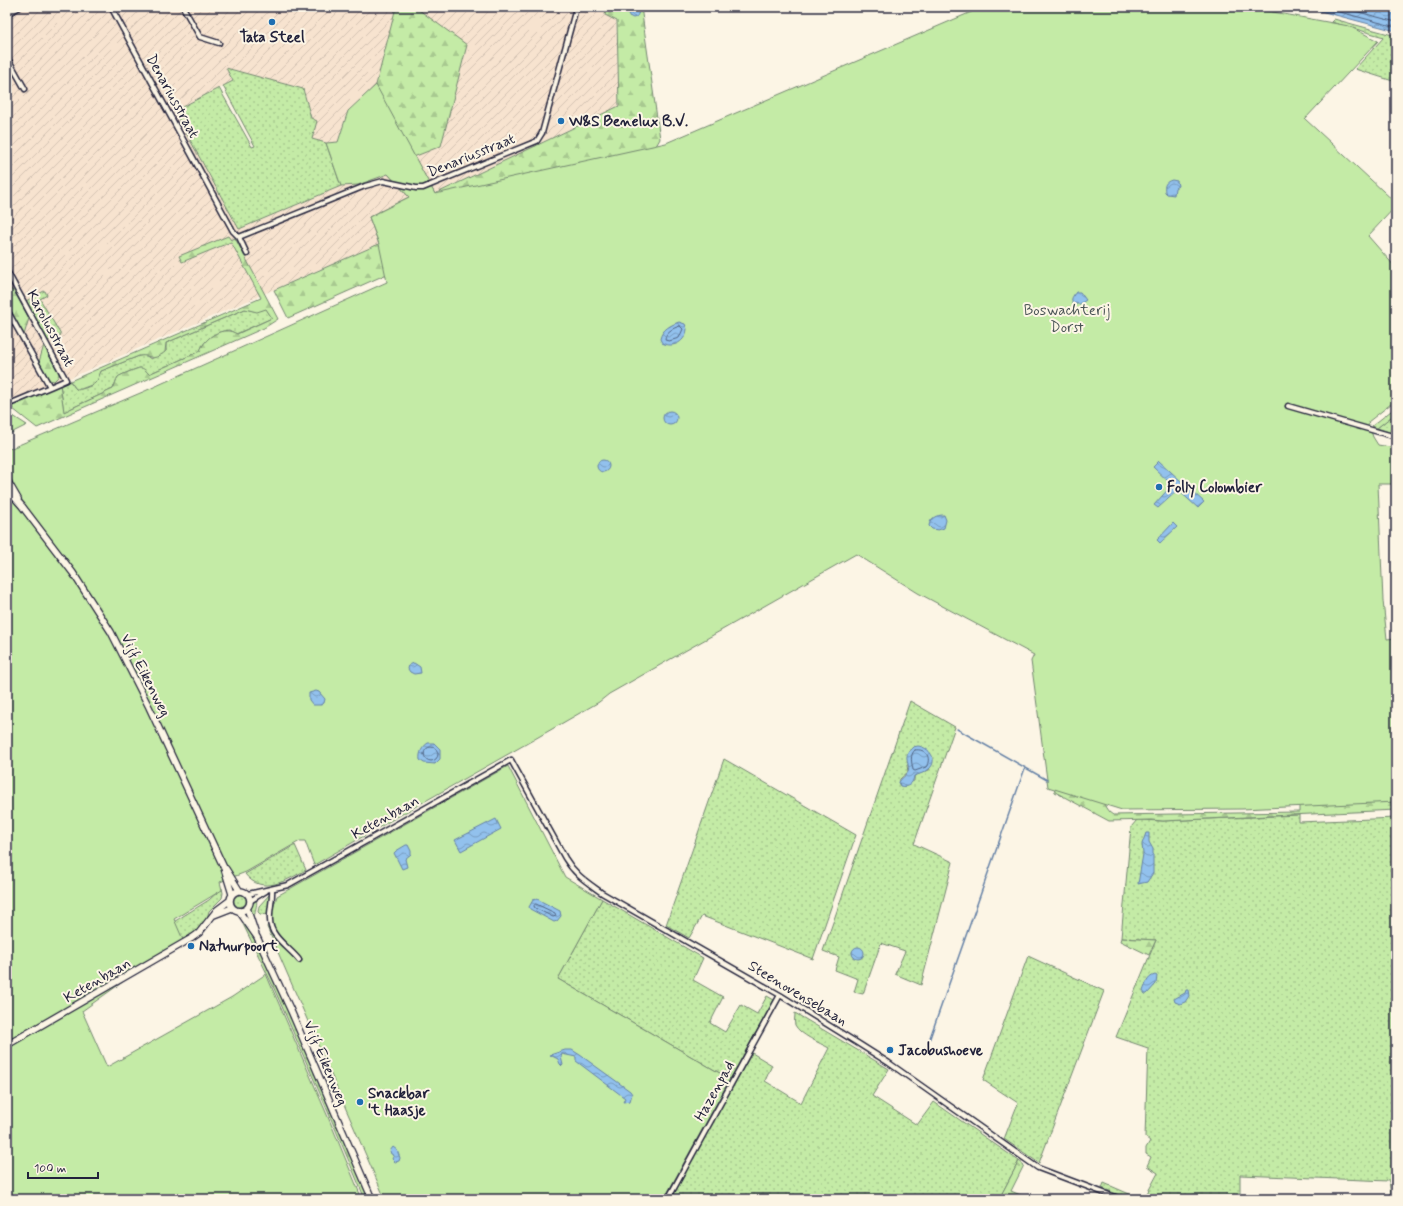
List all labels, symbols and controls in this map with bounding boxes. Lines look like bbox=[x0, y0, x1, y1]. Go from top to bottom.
marker: Tata Steel bbox=[267, 17, 277, 27]
place label: Tata Steel bbox=[239, 28, 305, 48]
street label: Denariusstraat bbox=[141, 51, 204, 142]
place label: W&S Benelux B.V. bbox=[568, 112, 688, 132]
marker: W&S Benelux B.V. bbox=[556, 116, 566, 126]
street label: Denariusstraat bbox=[424, 129, 519, 183]
street label: Karolusstraat bbox=[21, 286, 79, 371]
park label: Boswachterij Dorst bbox=[1024, 301, 1110, 338]
place label: Folly Colombier bbox=[1167, 478, 1263, 498]
marker: Folly Colombier bbox=[1154, 482, 1164, 492]
street label: Vijf Eikenweg bbox=[116, 630, 175, 721]
street label: Ketenbaan bbox=[348, 791, 423, 845]
place label: Natuurpoort bbox=[199, 937, 279, 957]
marker: Natuurpoort bbox=[186, 941, 196, 951]
street label: Ketenbaan bbox=[60, 954, 135, 1008]
street label: Steenovensebaan bbox=[744, 956, 851, 1031]
street label: Vijf Eikenweg bbox=[298, 1018, 352, 1109]
place label: Jacobushoeve bbox=[898, 1041, 983, 1061]
marker: Jacobushoeve bbox=[885, 1045, 895, 1055]
street label: Hazenpad bbox=[690, 1058, 740, 1125]
place label: Snackbar 't Haasje bbox=[368, 1084, 430, 1121]
marker: Snackbar 't Haasje bbox=[355, 1097, 365, 1107]
scale bar bbox=[28, 1154, 98, 1180]
text: 100 m bbox=[34, 1161, 66, 1177]

